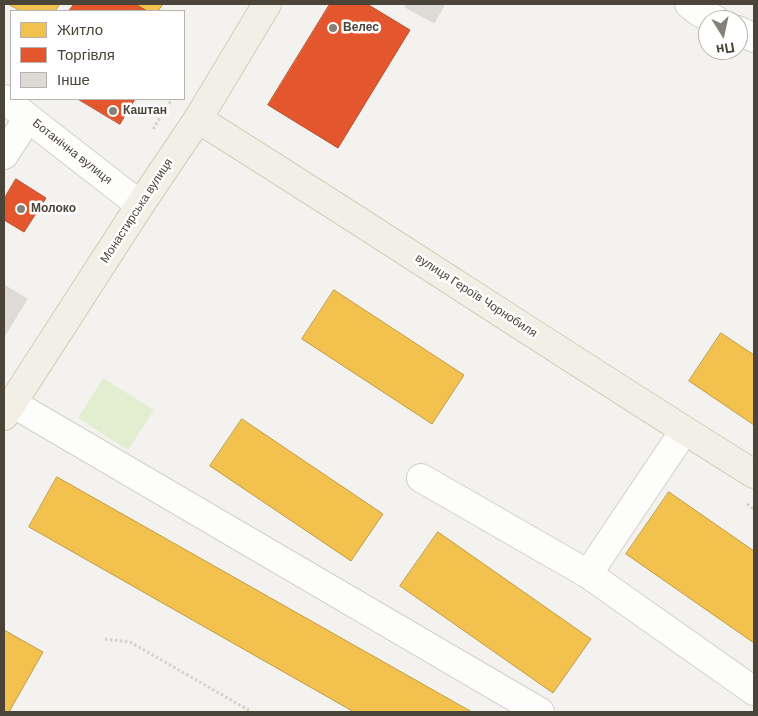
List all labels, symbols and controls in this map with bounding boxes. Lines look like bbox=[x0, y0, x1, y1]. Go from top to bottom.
legend bbox=[10, 10, 185, 100]
north arrow bbox=[698, 10, 748, 60]
text: Житло bbox=[57, 20, 103, 40]
place label: Велес bbox=[343, 21, 379, 35]
marker: Велес bbox=[327, 22, 339, 34]
text: Пн bbox=[715, 38, 736, 59]
text: Торгівля bbox=[57, 45, 115, 65]
text: Інше bbox=[57, 70, 90, 90]
place label: Каштан bbox=[123, 104, 167, 118]
marker: Каштан bbox=[107, 105, 119, 117]
street label: Ботанічна вулиця bbox=[29, 116, 115, 188]
street label: Монастирська вулиця bbox=[98, 156, 176, 266]
place label: Молоко bbox=[31, 202, 76, 216]
marker: Молоко bbox=[15, 203, 27, 215]
street label: вулиця Героїв Чорнобиля bbox=[412, 251, 540, 341]

